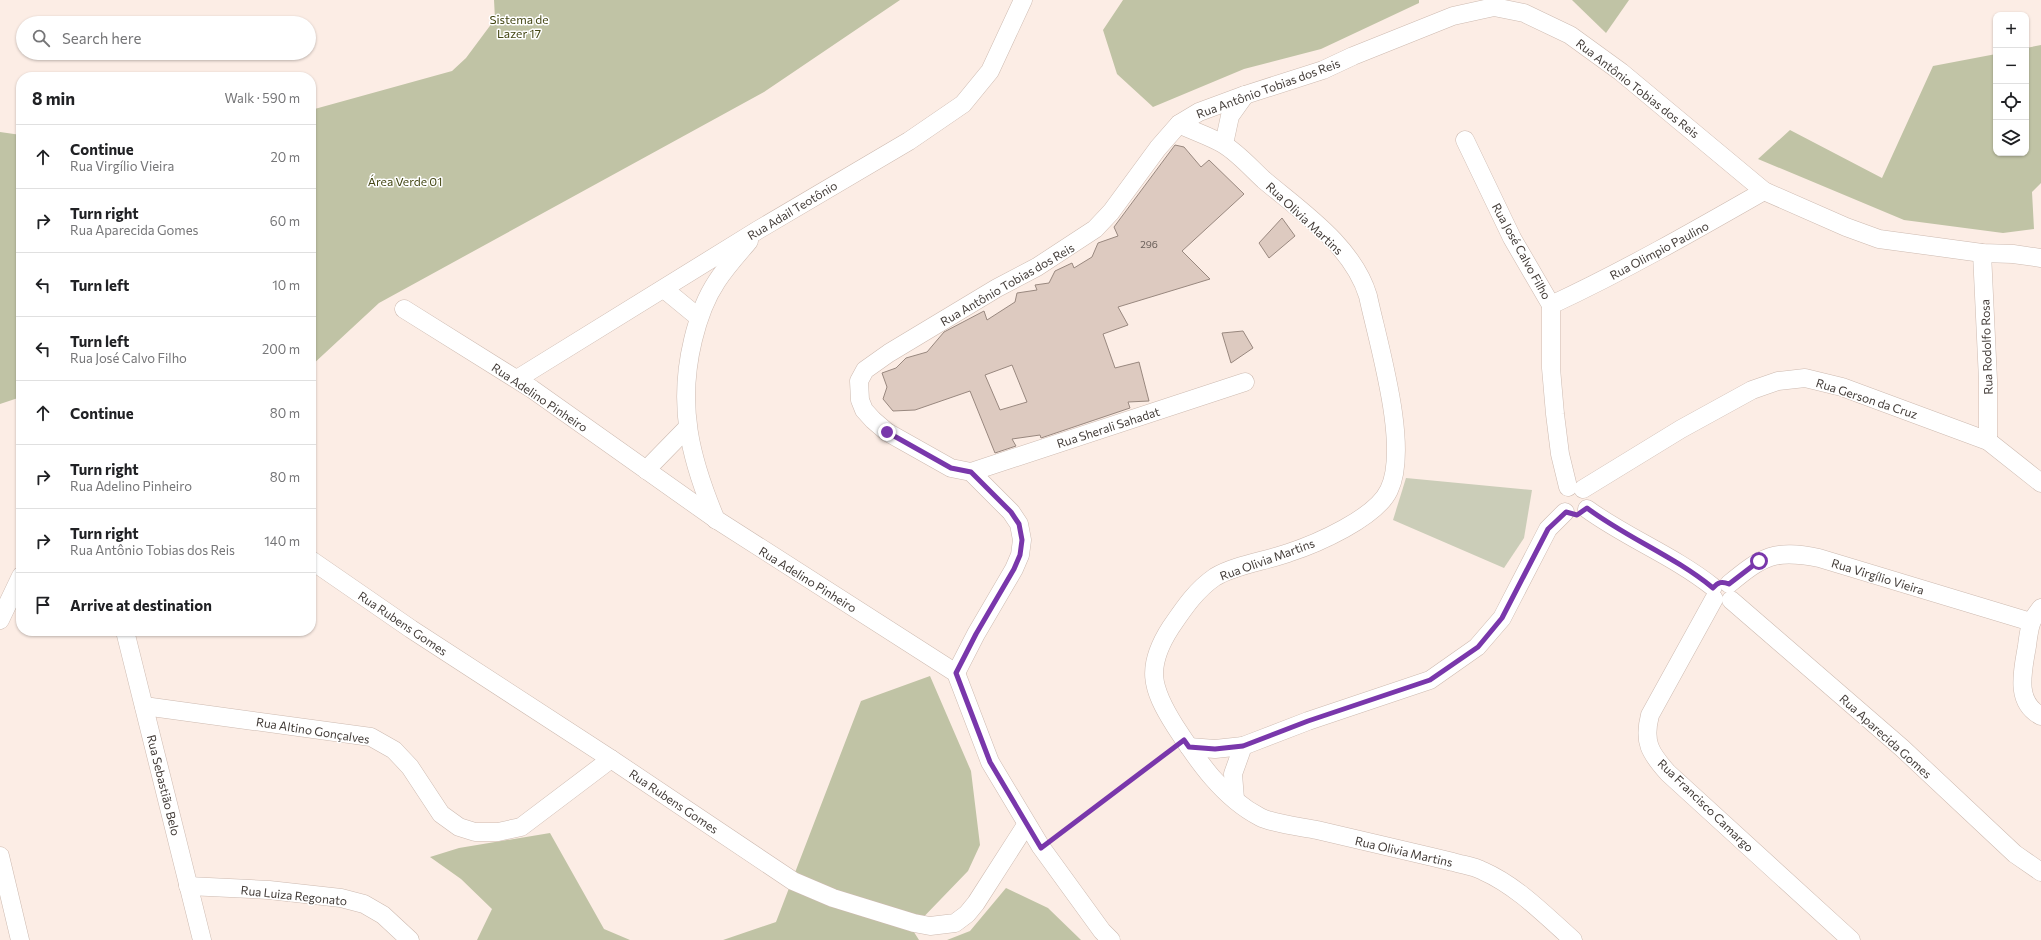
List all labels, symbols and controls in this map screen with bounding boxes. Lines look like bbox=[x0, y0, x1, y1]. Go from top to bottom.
park label: Sistema de Lazer 17 bbox=[489, 12, 549, 40]
map controls bbox=[1993, 12, 2029, 156]
button: + bbox=[1993, 12, 2029, 48]
search box bbox=[16, 16, 316, 60]
icon: search bbox=[30, 27, 52, 49]
text: Search here bbox=[62, 29, 141, 47]
street label: Rua Antônio Tobias dos Reis bbox=[1574, 36, 1702, 140]
button: − bbox=[1993, 48, 2029, 84]
street label: Rua Antônio Tobias dos Reis bbox=[1194, 55, 1342, 121]
button: locate bbox=[1993, 84, 2029, 120]
text: 8 min bbox=[32, 88, 75, 109]
text: Walk · 590 m bbox=[225, 90, 300, 106]
button: layers bbox=[1993, 120, 2029, 156]
text: Continue bbox=[70, 140, 134, 158]
icon: ahead bbox=[32, 146, 54, 168]
text: 20 m bbox=[271, 149, 300, 165]
text: Rua Virgílio Vieira bbox=[70, 158, 174, 174]
park label: Área Verde 01 bbox=[368, 174, 442, 188]
street label: Rua Adail Teotônio bbox=[745, 178, 839, 242]
street label: Rua Olivia Martins bbox=[1264, 179, 1346, 257]
street label: Rua José Calvo Filho bbox=[1489, 200, 1554, 302]
text: Turn right bbox=[70, 204, 139, 222]
icon: right bbox=[32, 210, 54, 232]
text: 60 m bbox=[270, 213, 300, 229]
street label: Rua Olimpio Paulino bbox=[1607, 218, 1711, 282]
text: Rua Aparecida Gomes bbox=[70, 222, 198, 238]
house number: 296 bbox=[1140, 238, 1158, 250]
street label: Rua Antônio Tobias dos Reis bbox=[938, 240, 1076, 328]
icon: left bbox=[32, 274, 54, 296]
text: Turn left bbox=[70, 276, 129, 294]
text: 10 m bbox=[272, 277, 300, 293]
street label: Rua Rodolfo Rosa bbox=[1977, 299, 1995, 395]
text: Turn left bbox=[70, 332, 129, 350]
icon: left bbox=[32, 338, 54, 360]
text: 200 m bbox=[262, 341, 300, 357]
text: Rua José Calvo Filho bbox=[70, 350, 187, 366]
street label: Rua Adelino Pinheiro bbox=[489, 360, 591, 434]
street label: Rua Gerson da Cruz bbox=[1814, 375, 1920, 421]
icon: ahead bbox=[32, 402, 54, 424]
text: Continue bbox=[70, 404, 134, 422]
street label: Rua Sherali Sahadat bbox=[1055, 404, 1161, 450]
text: 80 m bbox=[270, 405, 300, 421]
route end bbox=[878, 423, 896, 441]
text: Turn right bbox=[70, 460, 139, 478]
icon: right bbox=[32, 466, 54, 488]
text: 80 m bbox=[270, 469, 300, 485]
text: Rua Adelino Pinheiro bbox=[70, 478, 192, 494]
text: Turn right bbox=[70, 524, 139, 542]
icon: right bbox=[32, 530, 54, 552]
text: 140 m bbox=[264, 533, 300, 549]
street label: Rua Olivia Martins bbox=[1218, 535, 1316, 583]
text: Rua Antônio Tobias dos Reis bbox=[70, 542, 235, 558]
street label: Rua Adelino Pinheiro bbox=[757, 543, 859, 615]
route start bbox=[1750, 552, 1768, 570]
street label: Rua Virgílio Vieira bbox=[1830, 555, 1926, 597]
street label: Rua Rubens Gomes bbox=[356, 588, 450, 658]
icon: arrive bbox=[32, 594, 54, 616]
text: Arrive at destination bbox=[70, 596, 212, 614]
street label: Rua Aparecida Gomes bbox=[1837, 691, 1935, 781]
street label: Rua Altino Gonçalves bbox=[255, 714, 371, 746]
street label: Rua Sebastião Belo bbox=[145, 733, 183, 837]
street label: Rua Francisco Camargo bbox=[1655, 756, 1757, 854]
street label: Rua Rubens Gomes bbox=[627, 766, 721, 836]
street label: Rua Olivia Martins bbox=[1354, 833, 1454, 869]
street label: Rua Luiza Regonato bbox=[240, 882, 348, 908]

